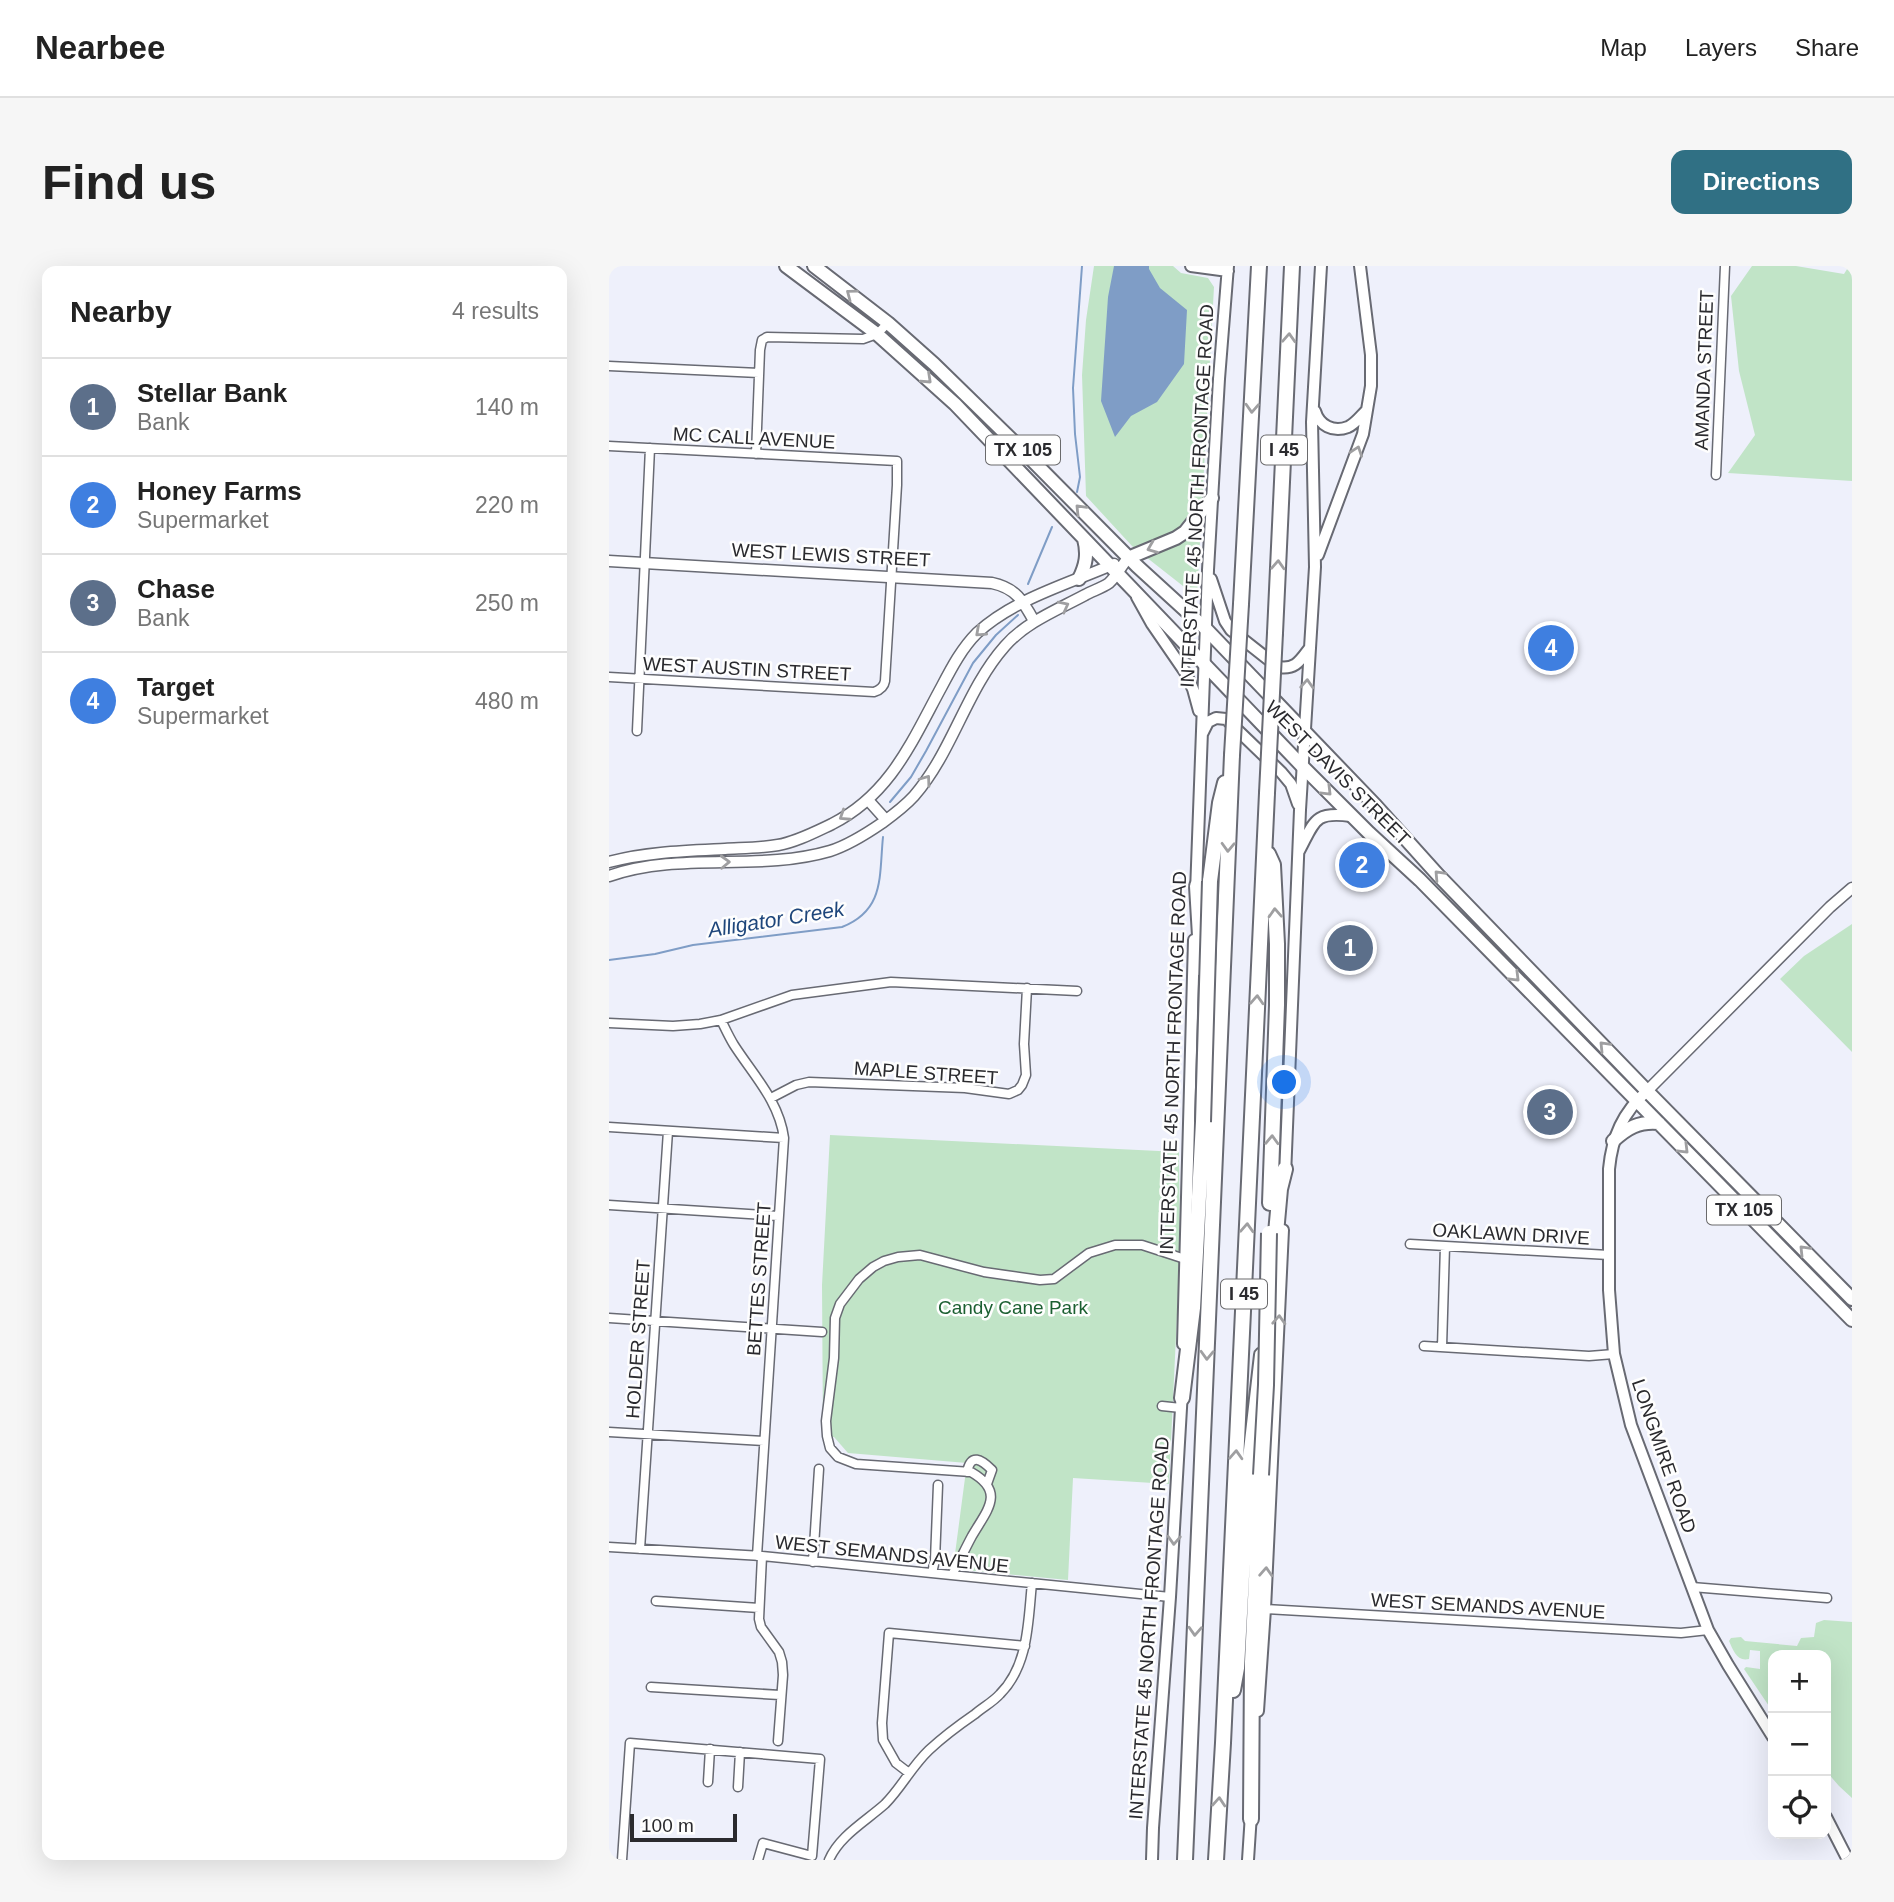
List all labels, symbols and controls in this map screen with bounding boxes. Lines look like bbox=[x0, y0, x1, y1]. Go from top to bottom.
text: Nearbee bbox=[35, 29, 165, 66]
text: Map bbox=[1600, 34, 1647, 61]
text: Layers bbox=[1685, 34, 1757, 61]
text: Share bbox=[1795, 34, 1859, 61]
button: Directions bbox=[1671, 150, 1852, 214]
text: Find us bbox=[42, 155, 216, 209]
one-way arrow bbox=[847, 289, 859, 302]
street label: AMANDA STREET bbox=[1691, 289, 1717, 451]
text: Nearby bbox=[70, 295, 172, 328]
text: 4 results bbox=[452, 298, 539, 324]
street label: INTERSTATE 45 NORTH FRONTAGE ROAD bbox=[1176, 304, 1218, 688]
one-way arrow bbox=[1281, 332, 1296, 343]
one-way arrow bbox=[919, 371, 932, 383]
text: Stellar Bank bbox=[137, 378, 287, 408]
text: 1 bbox=[87, 394, 99, 420]
text: 140 m bbox=[475, 394, 539, 420]
one-way arrow bbox=[1244, 402, 1259, 413]
text: Bank bbox=[137, 409, 189, 435]
street label: MC CALL AVENUE bbox=[672, 423, 836, 453]
road number: TX 105 bbox=[986, 435, 1060, 464]
road number: I 45 bbox=[1261, 435, 1307, 464]
one-way arrow bbox=[1349, 445, 1363, 457]
text: Honey Farms bbox=[137, 476, 302, 506]
text: 2 bbox=[87, 492, 99, 518]
text: 220 m bbox=[475, 492, 539, 518]
one-way arrow bbox=[1076, 504, 1089, 517]
text: Supermarket bbox=[137, 507, 269, 533]
street label: WEST LEWIS STREET bbox=[731, 539, 931, 571]
one-way arrow bbox=[1146, 539, 1158, 553]
one-way arrow bbox=[1271, 559, 1286, 570]
text: Chase bbox=[137, 574, 215, 604]
text: 3 bbox=[87, 590, 99, 616]
text: 250 m bbox=[475, 590, 539, 616]
one-way arrow bbox=[1057, 601, 1069, 615]
text: Bank bbox=[137, 605, 189, 631]
pin: 4 bbox=[1528, 622, 1574, 674]
one-way arrow bbox=[975, 624, 988, 636]
street label: WEST AUSTIN STREET bbox=[642, 653, 852, 685]
text: Target bbox=[137, 672, 215, 702]
one-way arrow bbox=[1299, 679, 1314, 690]
text: 4 bbox=[87, 688, 99, 714]
text: 480 m bbox=[475, 688, 539, 714]
street label: WEST DAVIS STREET bbox=[1261, 696, 1415, 850]
text: Supermarket bbox=[137, 703, 269, 729]
one-way arrow bbox=[918, 775, 931, 788]
one-way arrow bbox=[1318, 783, 1331, 796]
one-way arrow bbox=[839, 808, 852, 820]
pin: 2 bbox=[1339, 839, 1385, 891]
one-way arrow bbox=[1221, 842, 1236, 853]
one-way arrow bbox=[720, 854, 731, 869]
one-way arrow bbox=[1434, 870, 1447, 883]
street label: INTERSTATE 45 NORTH FRONTAGE ROAD bbox=[1156, 871, 1190, 1255]
water label: Alligator Creek bbox=[704, 897, 847, 941]
one-way arrow bbox=[1268, 907, 1283, 918]
pin: 1 bbox=[1327, 922, 1373, 974]
one-way arrow bbox=[1507, 968, 1520, 981]
one-way arrow bbox=[1250, 995, 1265, 1006]
one-way arrow bbox=[1600, 1041, 1612, 1054]
street label: MAPLE STREET bbox=[853, 1057, 999, 1089]
your location bbox=[1267, 1065, 1301, 1099]
pin: 3 bbox=[1527, 1086, 1573, 1138]
one-way arrow bbox=[1265, 1134, 1280, 1145]
one-way arrow bbox=[1676, 1141, 1689, 1154]
road number: TX 105 bbox=[1707, 1196, 1781, 1225]
street label: BETTES STREET bbox=[743, 1201, 775, 1357]
street label: OAKLAWN DRIVE bbox=[1432, 1219, 1590, 1249]
one-way arrow bbox=[1239, 1222, 1254, 1233]
one-way arrow bbox=[1800, 1245, 1813, 1258]
street label: HOLDER STREET bbox=[622, 1258, 654, 1419]
road number: I 45 bbox=[1221, 1280, 1267, 1308]
park label: Candy Cane Park bbox=[938, 1297, 1088, 1318]
one-way arrow bbox=[1271, 1314, 1286, 1325]
one-way arrow bbox=[1200, 1350, 1215, 1361]
street label: LONGMIRE ROAD bbox=[1628, 1376, 1700, 1536]
street label: INTERSTATE 45 NORTH FRONTAGE ROAD bbox=[1125, 1436, 1173, 1820]
one-way arrow bbox=[1229, 1449, 1244, 1460]
street label: WEST SEMANDS AVENUE bbox=[774, 1531, 1010, 1577]
one-way arrow bbox=[1166, 1534, 1181, 1545]
one-way arrow bbox=[1259, 1566, 1274, 1577]
street label: WEST SEMANDS AVENUE bbox=[1370, 1589, 1606, 1623]
one-way arrow bbox=[1188, 1626, 1203, 1637]
map controls bbox=[1768, 1650, 1831, 1839]
button: + bbox=[1768, 1650, 1831, 1713]
button: − bbox=[1768, 1713, 1831, 1776]
button: locate bbox=[1768, 1776, 1831, 1839]
one-way arrow bbox=[1212, 1796, 1227, 1807]
scale bar bbox=[630, 1811, 737, 1843]
text: 100 m bbox=[641, 1815, 694, 1836]

